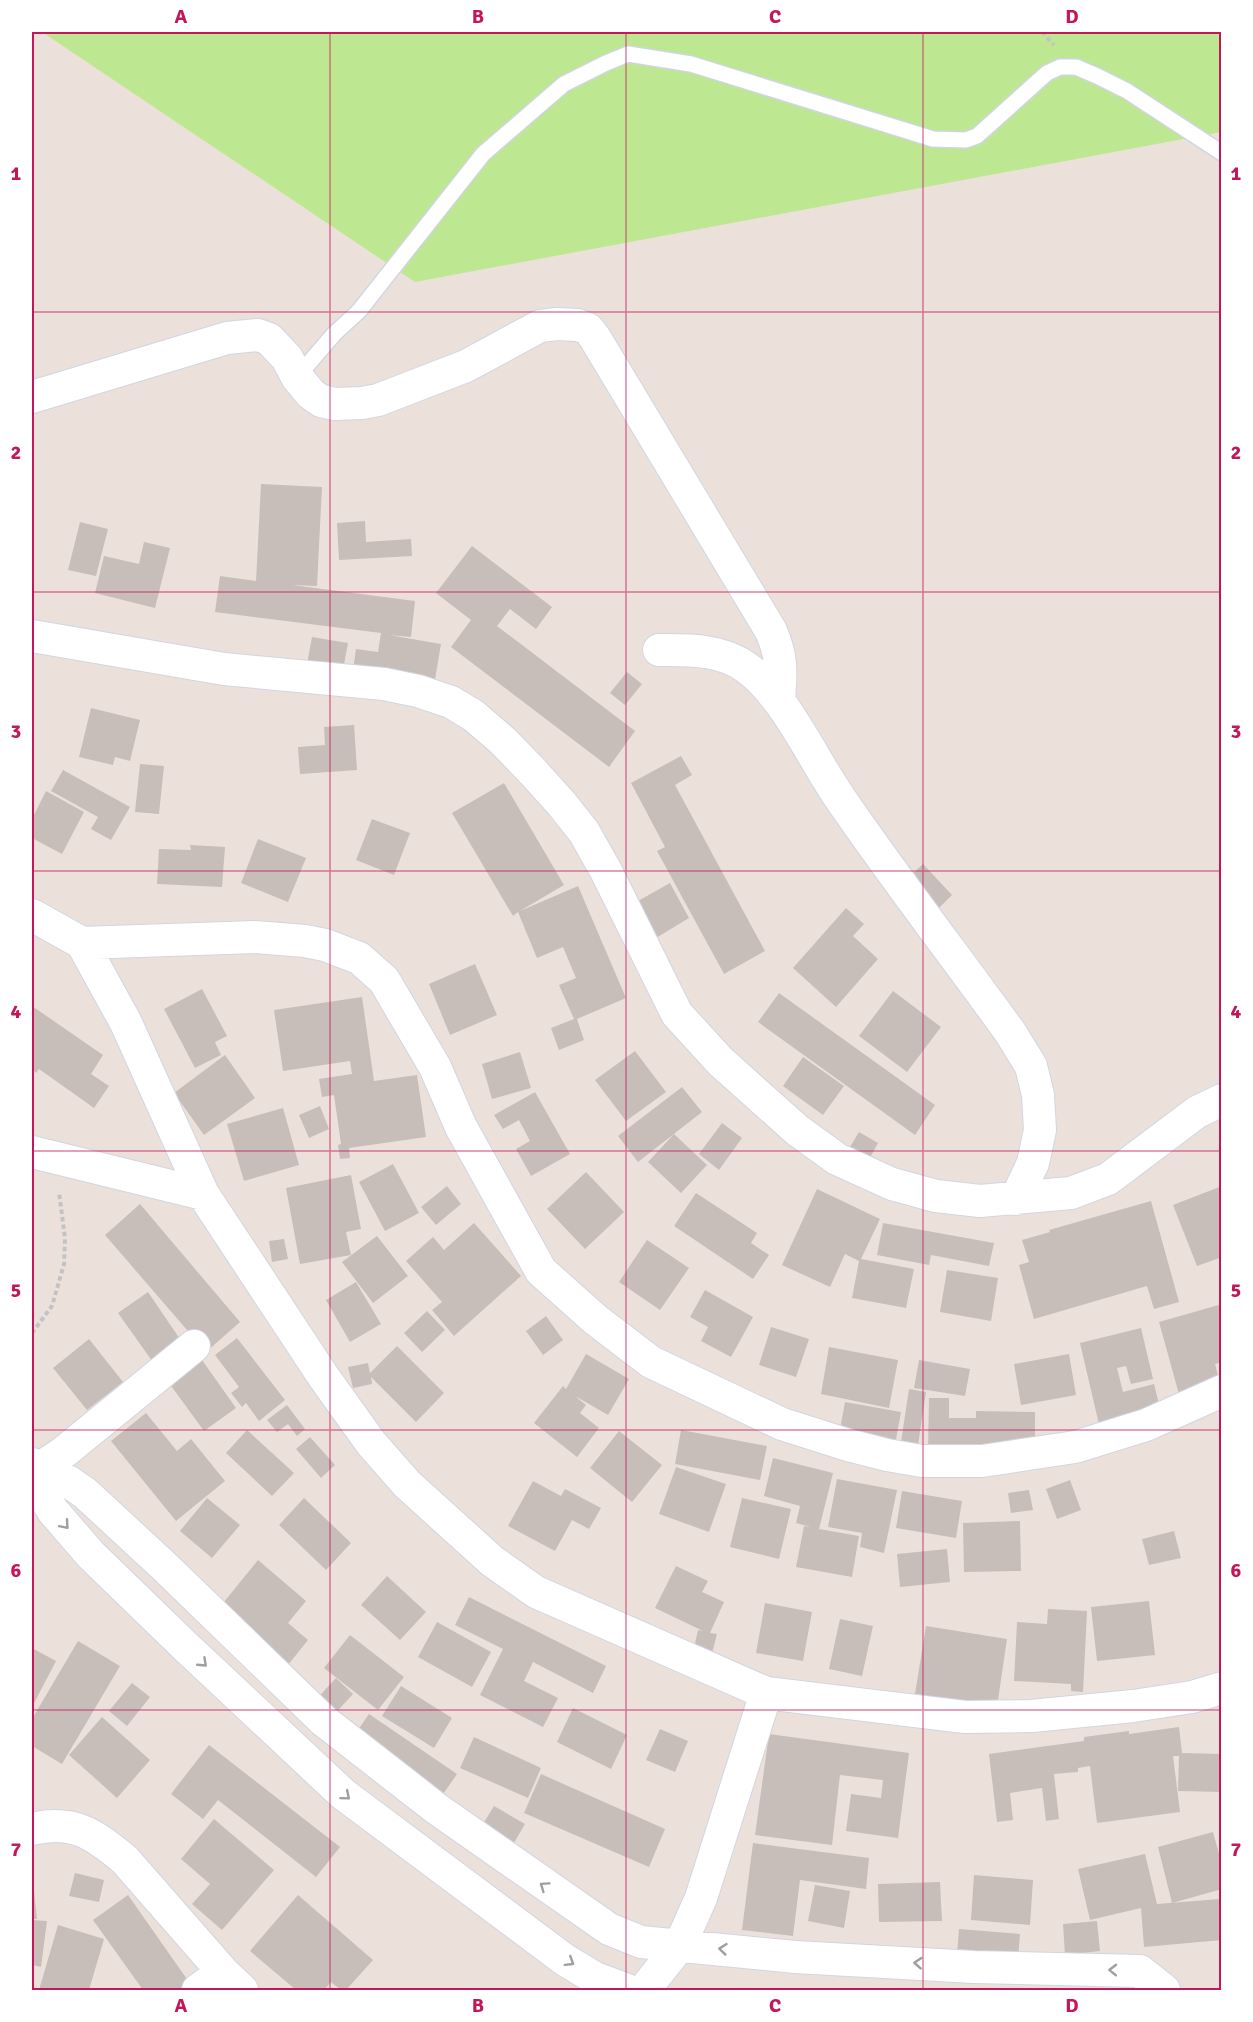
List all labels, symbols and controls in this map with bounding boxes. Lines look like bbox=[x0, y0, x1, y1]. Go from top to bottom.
text: A bbox=[175, 4, 188, 29]
text: B bbox=[472, 4, 484, 29]
text: C bbox=[769, 4, 781, 29]
text: D bbox=[1065, 4, 1079, 29]
text: 1 bbox=[11, 161, 22, 186]
text: 1 bbox=[1231, 161, 1242, 186]
text: 2 bbox=[11, 440, 21, 465]
text: 2 bbox=[1231, 440, 1241, 465]
text: 3 bbox=[11, 719, 21, 744]
text: 3 bbox=[1231, 719, 1241, 744]
text: 4 bbox=[11, 999, 22, 1024]
text: 4 bbox=[1231, 999, 1242, 1024]
text: 5 bbox=[11, 1278, 21, 1303]
text: 5 bbox=[1231, 1278, 1241, 1303]
one-way arrow bbox=[58, 1518, 69, 1529]
text: 6 bbox=[11, 1558, 22, 1583]
text: 6 bbox=[1231, 1558, 1242, 1583]
one-way arrow bbox=[196, 1656, 207, 1667]
one-way arrow bbox=[339, 1789, 350, 1800]
text: 7 bbox=[11, 1837, 22, 1862]
text: 7 bbox=[1231, 1837, 1242, 1862]
one-way arrow bbox=[540, 1882, 551, 1893]
one-way arrow bbox=[719, 1943, 728, 1956]
one-way arrow bbox=[563, 1955, 574, 1966]
one-way arrow bbox=[913, 1957, 922, 1970]
one-way arrow bbox=[1108, 1964, 1117, 1976]
text: A bbox=[175, 1993, 188, 2018]
text: B bbox=[472, 1993, 484, 2018]
text: C bbox=[769, 1993, 781, 2018]
text: D bbox=[1065, 1993, 1079, 2018]

